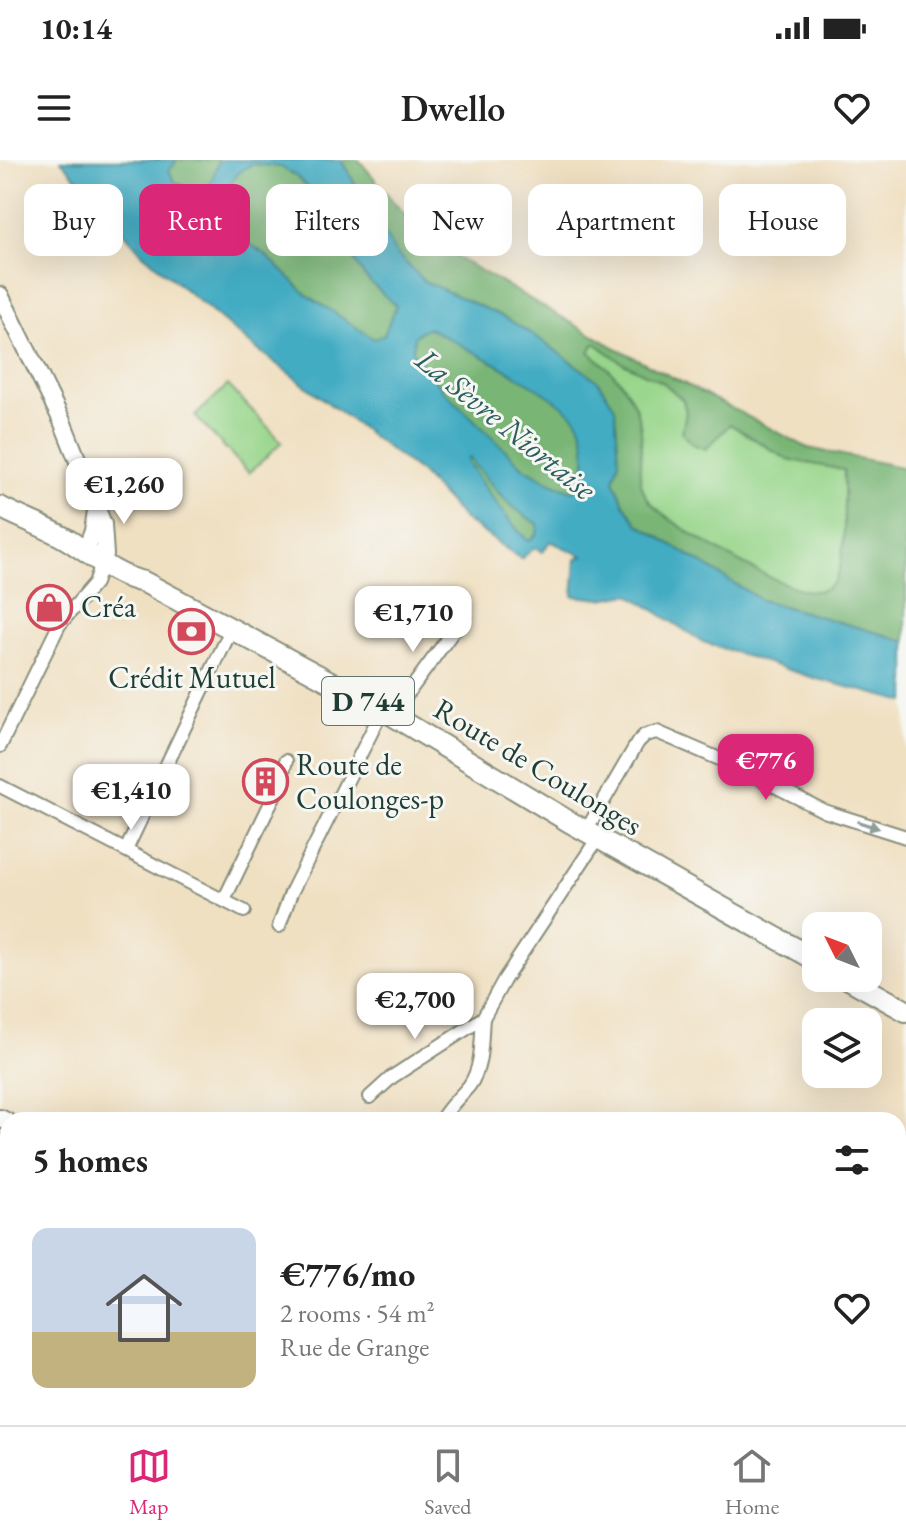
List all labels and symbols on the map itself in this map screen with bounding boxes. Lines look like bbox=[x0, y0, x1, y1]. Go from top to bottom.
water label: La Sèvre Niortaise bbox=[406, 338, 606, 510]
pin: €1,260 bbox=[59, 458, 189, 526]
shop icon: Créa bbox=[26, 583, 74, 631]
pin: €1,710 bbox=[348, 586, 478, 654]
place label: Créa bbox=[81, 587, 136, 626]
bank icon: Crédit Mutuel bbox=[168, 608, 216, 656]
place label: Crédit Mutuel bbox=[108, 658, 276, 697]
road number: D 744 bbox=[322, 677, 414, 725]
street label: Route de Coulonges bbox=[427, 689, 650, 844]
pin: €776 bbox=[719, 734, 813, 802]
place label: Route de Coulonges-p bbox=[296, 745, 444, 818]
building icon: Route de Coulonges-p bbox=[241, 758, 289, 806]
pin: €1,410 bbox=[66, 764, 196, 832]
one-way arrow bbox=[856, 819, 880, 832]
north arrow bbox=[802, 912, 882, 992]
pin: €2,700 bbox=[350, 973, 480, 1041]

